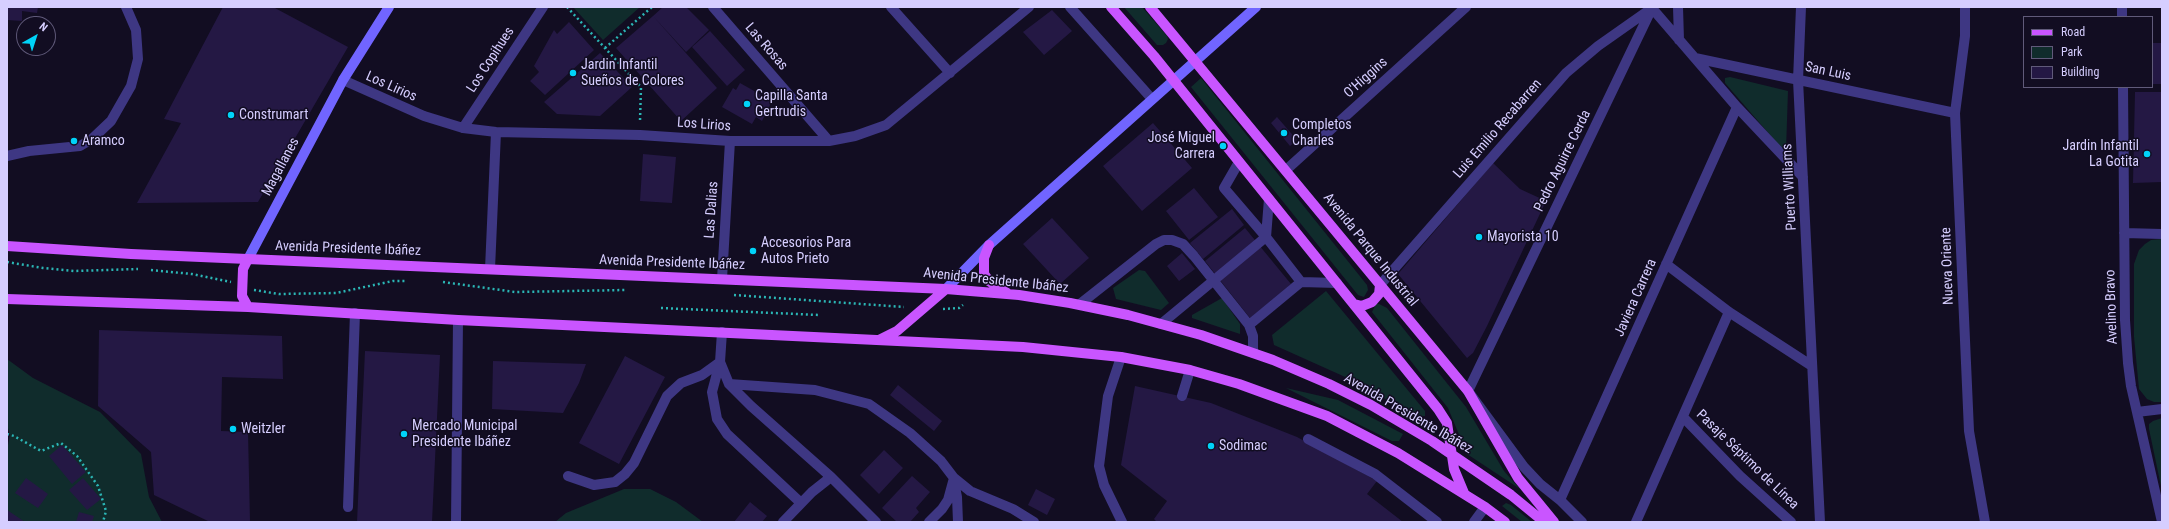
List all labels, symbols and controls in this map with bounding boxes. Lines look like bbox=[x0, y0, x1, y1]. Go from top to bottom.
north arrow bbox=[16, 16, 56, 56]
legend bbox=[2023, 16, 2153, 88]
text: N bbox=[37, 20, 50, 34]
street label: Las Rosas bbox=[741, 20, 791, 74]
street label: Los Copihues bbox=[464, 24, 518, 96]
text: Road bbox=[2061, 25, 2085, 39]
text: Park bbox=[2061, 45, 2082, 59]
street label: O'Higgins bbox=[1341, 54, 1391, 102]
place label: Jardin Infantil Sueños de Colores bbox=[581, 57, 684, 90]
street label: San Luis bbox=[1803, 59, 1853, 85]
text: Building bbox=[2061, 65, 2099, 79]
street label: Los Lirios bbox=[363, 68, 419, 106]
marker: Jardin Infantil Sueños de Colores bbox=[568, 68, 578, 78]
street label: Luis Emilio Recabarren bbox=[1450, 76, 1546, 182]
place label: Capilla Santa Gertrudis bbox=[755, 88, 828, 120]
marker: Capilla Santa Gertrudis bbox=[742, 99, 752, 109]
place label: Construmart bbox=[239, 107, 308, 123]
street label: Pedro Aguirre Cerda bbox=[1531, 107, 1595, 215]
marker: Construmart bbox=[226, 110, 236, 120]
street label: Los Lirios bbox=[676, 115, 732, 135]
place label: Completos Charles bbox=[1292, 117, 1352, 150]
marker: Completos Charles bbox=[1279, 128, 1289, 138]
place label: José Miguel Carrera bbox=[1148, 130, 1215, 162]
place label: Aramco bbox=[82, 133, 125, 149]
street label: Magallanes bbox=[259, 135, 303, 199]
marker: Aramco bbox=[69, 136, 79, 146]
place label: Jardin Infantil La Gotita bbox=[2062, 138, 2139, 170]
marker: José Miguel Carrera bbox=[1218, 141, 1228, 151]
street label: Puerto Williams bbox=[1779, 143, 1801, 231]
marker: Jardin Infantil La Gotita bbox=[2142, 149, 2152, 159]
street label: Las Dalias bbox=[702, 181, 722, 239]
street label: Avenida Parque Industrial bbox=[1319, 190, 1421, 310]
street label: Nueva Oriente bbox=[1938, 227, 1958, 305]
place label: Mayorista 10 bbox=[1487, 229, 1559, 245]
marker: Mayorista 10 bbox=[1474, 232, 1484, 242]
place label: Accesorios Para Autos Prieto bbox=[761, 235, 851, 268]
street label: Avenida Presidente Ibáñez bbox=[275, 238, 421, 260]
marker: Accesorios Para Autos Prieto bbox=[748, 246, 758, 256]
street label: Avenida Presidente Ibáñez bbox=[599, 252, 745, 274]
street label: Javiera Carrera bbox=[1611, 257, 1661, 339]
street label: Avenida Presidente Ibáñez bbox=[923, 265, 1069, 297]
street label: Avelino Bravo bbox=[2102, 269, 2122, 345]
street label: Avenida Presidente Ibáñez bbox=[1341, 370, 1475, 458]
street label: Pasaje Séptimo de Línea bbox=[1692, 407, 1802, 513]
place label: Mercado Municipal Presidente Ibáñez bbox=[412, 418, 517, 450]
place label: Weitzler bbox=[241, 421, 286, 437]
marker: Weitzler bbox=[228, 424, 238, 434]
marker: Mercado Municipal Presidente Ibáñez bbox=[399, 429, 409, 439]
place label: Sodimac bbox=[1219, 438, 1267, 454]
marker: Sodimac bbox=[1206, 441, 1216, 451]

